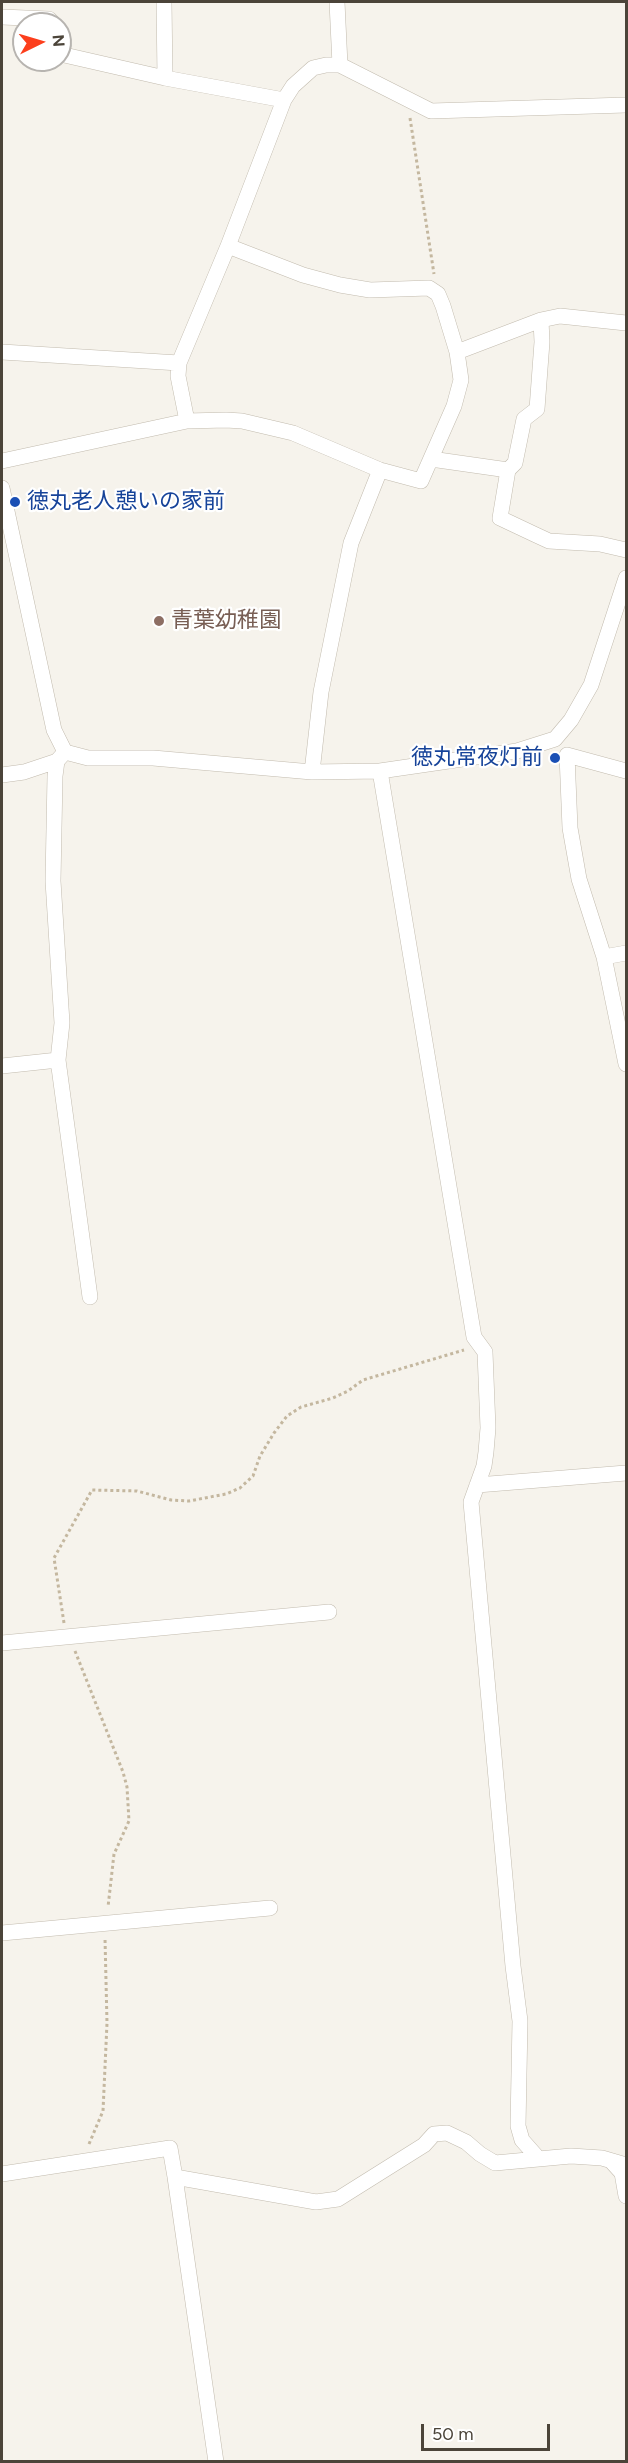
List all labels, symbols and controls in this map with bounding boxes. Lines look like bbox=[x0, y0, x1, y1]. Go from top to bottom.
north arrow bbox=[12, 12, 72, 72]
text: N bbox=[48, 34, 68, 48]
place label: 徳丸老人憩いの家前 bbox=[27, 489, 225, 515]
marker: 徳丸老人憩いの家前 bbox=[8, 495, 22, 509]
place label: 青葉幼稚園 bbox=[171, 608, 281, 634]
marker: 青葉幼稚園 bbox=[152, 614, 166, 628]
place label: 徳丸常夜灯前 bbox=[411, 745, 543, 771]
marker: 徳丸常夜灯前 bbox=[548, 751, 562, 765]
scale bar bbox=[424, 2412, 553, 2450]
text: 50 m bbox=[432, 2423, 474, 2445]

